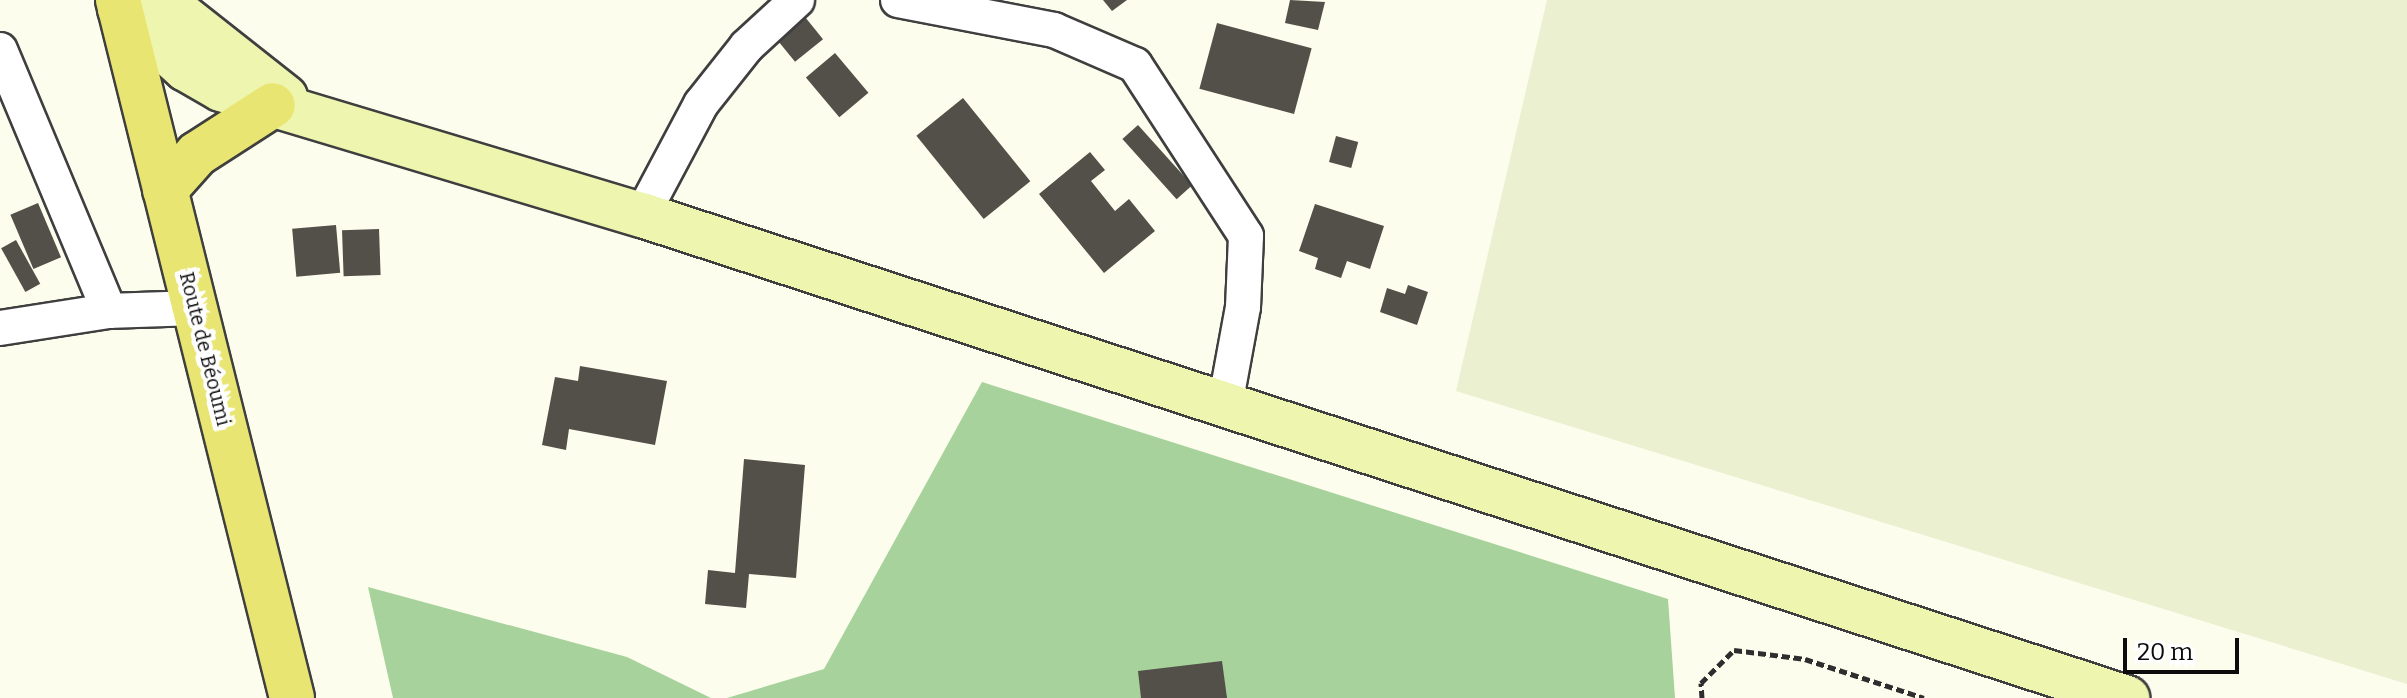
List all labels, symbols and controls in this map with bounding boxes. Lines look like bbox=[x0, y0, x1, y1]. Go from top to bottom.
street label: Route de Béoumi bbox=[174, 269, 236, 429]
scale bar bbox=[2127, 622, 2243, 672]
text: 20 m bbox=[2137, 638, 2193, 666]

